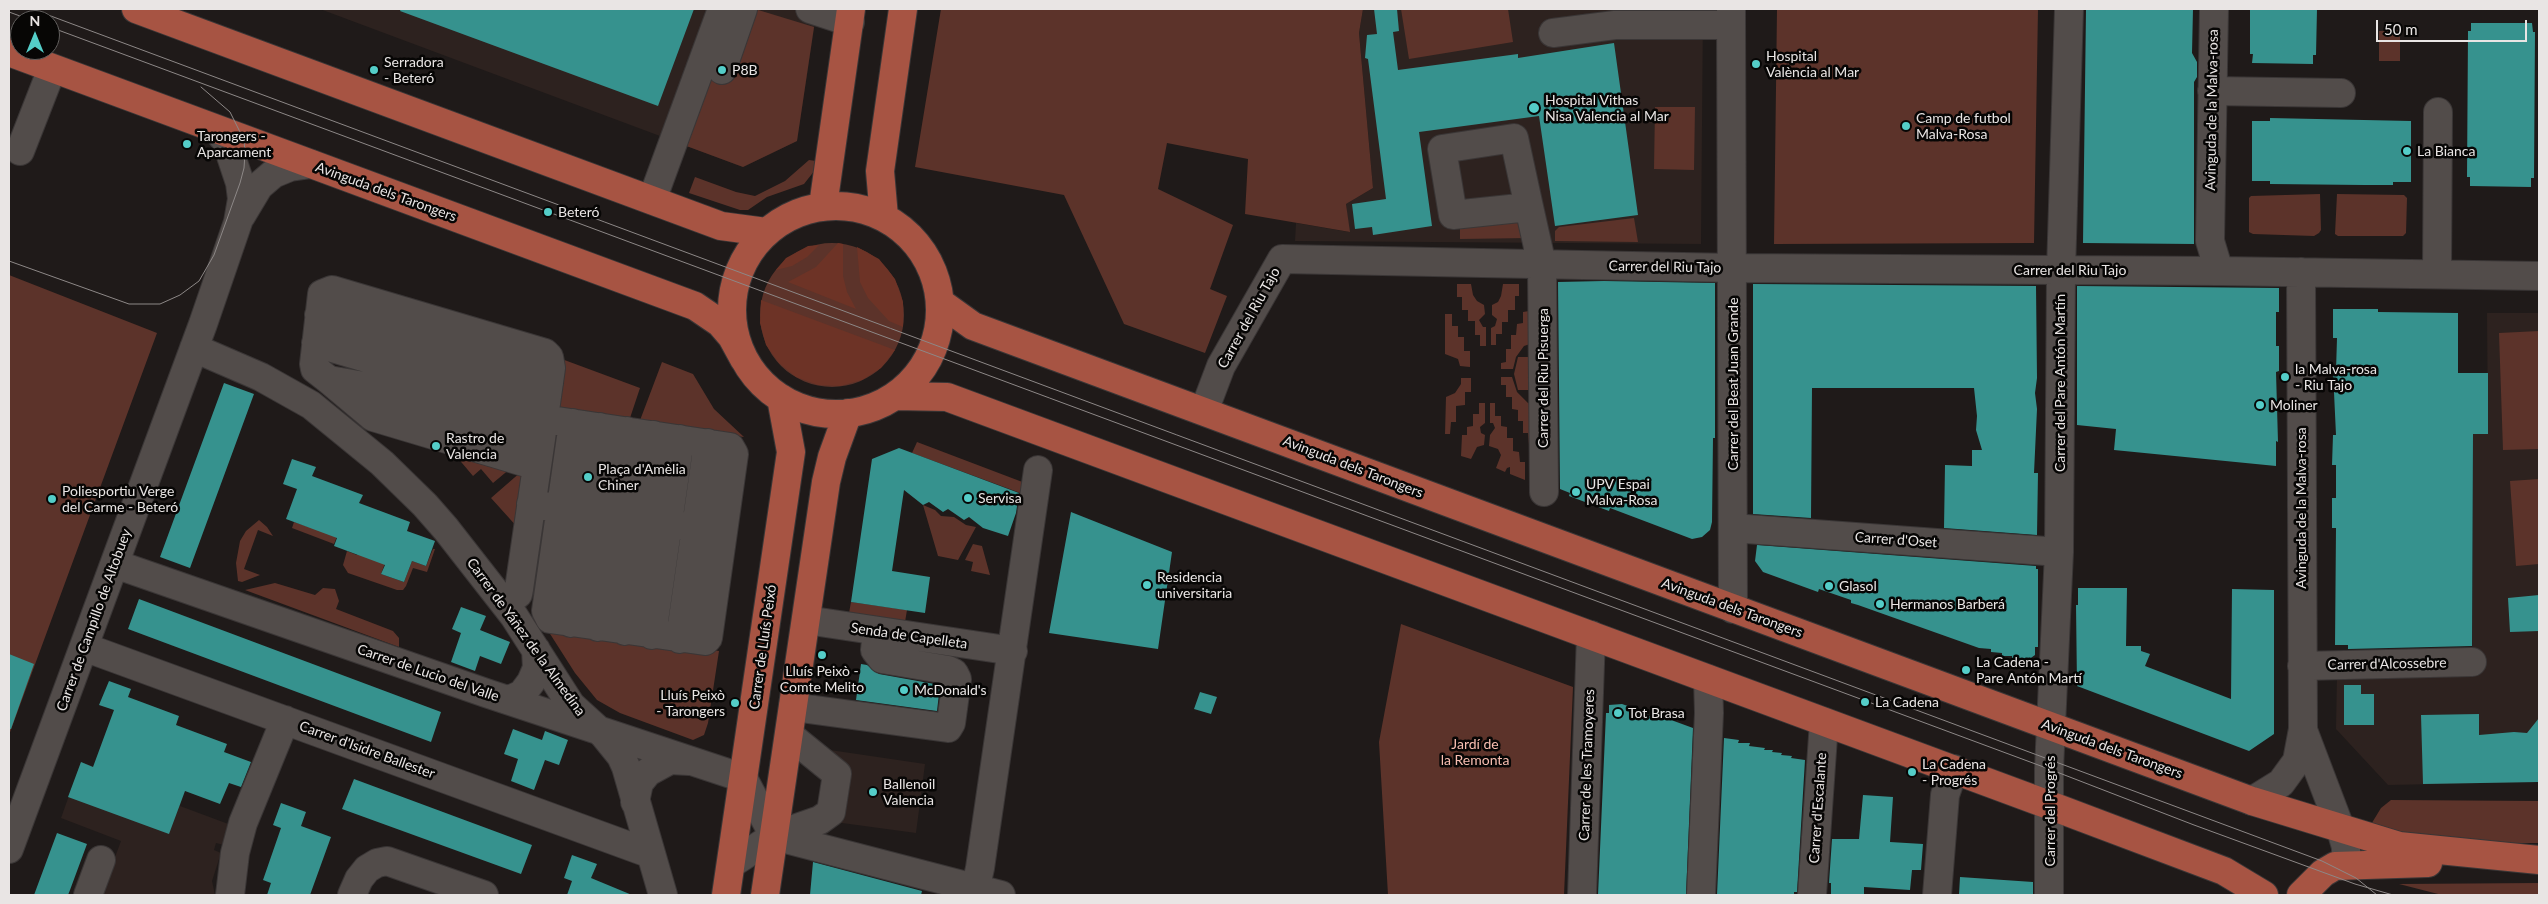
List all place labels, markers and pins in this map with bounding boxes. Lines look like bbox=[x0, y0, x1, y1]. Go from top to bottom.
place label: Hospital València al Mar bbox=[1766, 48, 1859, 80]
place label: Serradora - Beteró bbox=[384, 54, 444, 86]
marker: Hospital València al Mar bbox=[1750, 58, 1762, 70]
place label: P8B bbox=[732, 62, 758, 78]
marker: Serradora - Beteró bbox=[368, 64, 380, 76]
marker: P8B bbox=[716, 64, 728, 76]
place label: Hospital Vithas Nisa Valencia al Mar bbox=[1545, 92, 1669, 124]
marker: Hospital Vithas Nisa Valencia al Mar bbox=[1527, 101, 1541, 115]
place label: Camp de futbol Malva-Rosa bbox=[1916, 110, 2011, 142]
marker: Camp de futbol Malva-Rosa bbox=[1900, 120, 1912, 132]
place label: Tarongers - Aparcament bbox=[197, 128, 271, 160]
marker: Tarongers - Aparcament bbox=[181, 138, 193, 150]
place label: La Bianca bbox=[2417, 143, 2475, 159]
marker: La Bianca bbox=[2401, 145, 2413, 157]
place label: Beteró bbox=[558, 204, 599, 220]
marker: Beteró bbox=[542, 206, 554, 218]
place label: la Malva-rosa - Riu Tajo bbox=[2295, 361, 2377, 394]
marker: la Malva-rosa - Riu Tajo bbox=[2279, 371, 2291, 383]
place label: Moliner bbox=[2270, 397, 2318, 413]
marker: Moliner bbox=[2254, 399, 2266, 411]
place label: Rastro de Valencia bbox=[446, 430, 504, 462]
marker: Rastro de Valencia bbox=[430, 440, 442, 452]
place label: Plaça d'Amèlia Chiner bbox=[598, 461, 686, 494]
marker: Plaça d'Amèlia Chiner bbox=[582, 471, 594, 483]
place label: UPV Espai Malva-Rosa bbox=[1586, 476, 1658, 508]
place label: Poliesportiu Verge del Carme - Beteró bbox=[62, 483, 178, 516]
marker: UPV Espai Malva-Rosa bbox=[1570, 486, 1582, 498]
place label: Servisa bbox=[978, 490, 1022, 506]
marker: Servisa bbox=[962, 492, 974, 504]
marker: Poliesportiu Verge del Carme - Beteró bbox=[46, 493, 58, 505]
place label: Residencia universitaria bbox=[1157, 569, 1232, 602]
place label: Glasol bbox=[1839, 578, 1877, 594]
marker: Residencia universitaria bbox=[1141, 579, 1153, 591]
marker: Glasol bbox=[1823, 580, 1835, 592]
place label: Hermanos Barberá bbox=[1890, 596, 2005, 612]
marker: Hermanos Barberá bbox=[1874, 598, 1886, 610]
marker: Lluís Peixò - Comte Melito bbox=[816, 649, 828, 661]
place label: La Cadena - Pare Antón Martí bbox=[1976, 654, 2082, 686]
place label: Lluís Peixò - Comte Melito bbox=[780, 663, 864, 696]
marker: La Cadena - Pare Antón Martí bbox=[1960, 664, 1972, 676]
place label: McDonald's bbox=[914, 682, 987, 698]
marker: McDonald's bbox=[898, 684, 910, 696]
place label: Lluís Peixò - Tarongers bbox=[656, 687, 725, 720]
place label: La Cadena bbox=[1875, 694, 1939, 710]
marker: La Cadena bbox=[1859, 696, 1871, 708]
marker: Lluís Peixò - Tarongers bbox=[729, 697, 741, 709]
place label: Tot Brasa bbox=[1628, 705, 1685, 721]
marker: Tot Brasa bbox=[1612, 707, 1624, 719]
place label: La Cadena - Progrés bbox=[1922, 756, 1986, 789]
marker: La Cadena - Progrés bbox=[1906, 766, 1918, 778]
place label: Ballenoil Valencia bbox=[883, 776, 935, 809]
marker: Ballenoil Valencia bbox=[867, 786, 879, 798]

